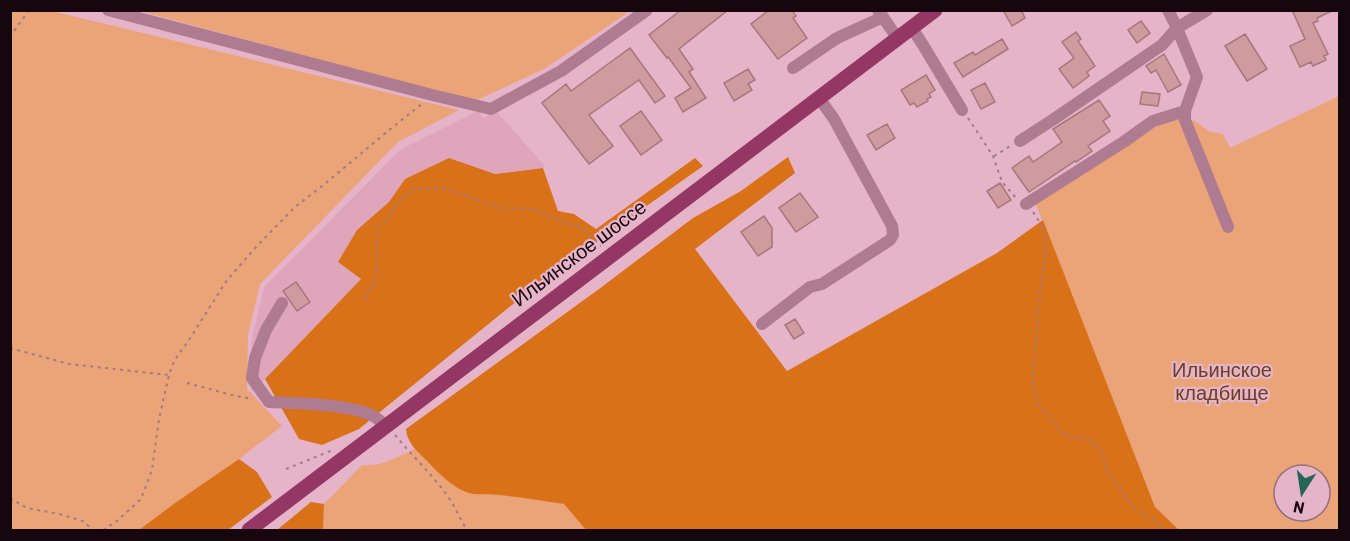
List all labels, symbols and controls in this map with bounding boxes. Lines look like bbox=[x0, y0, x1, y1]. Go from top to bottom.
street label: Ильинское шоссе bbox=[506, 194, 650, 311]
park label: Ильинское кладбище bbox=[1172, 357, 1272, 404]
north arrow bbox=[1272, 463, 1332, 523]
text: N bbox=[1292, 498, 1306, 519]

